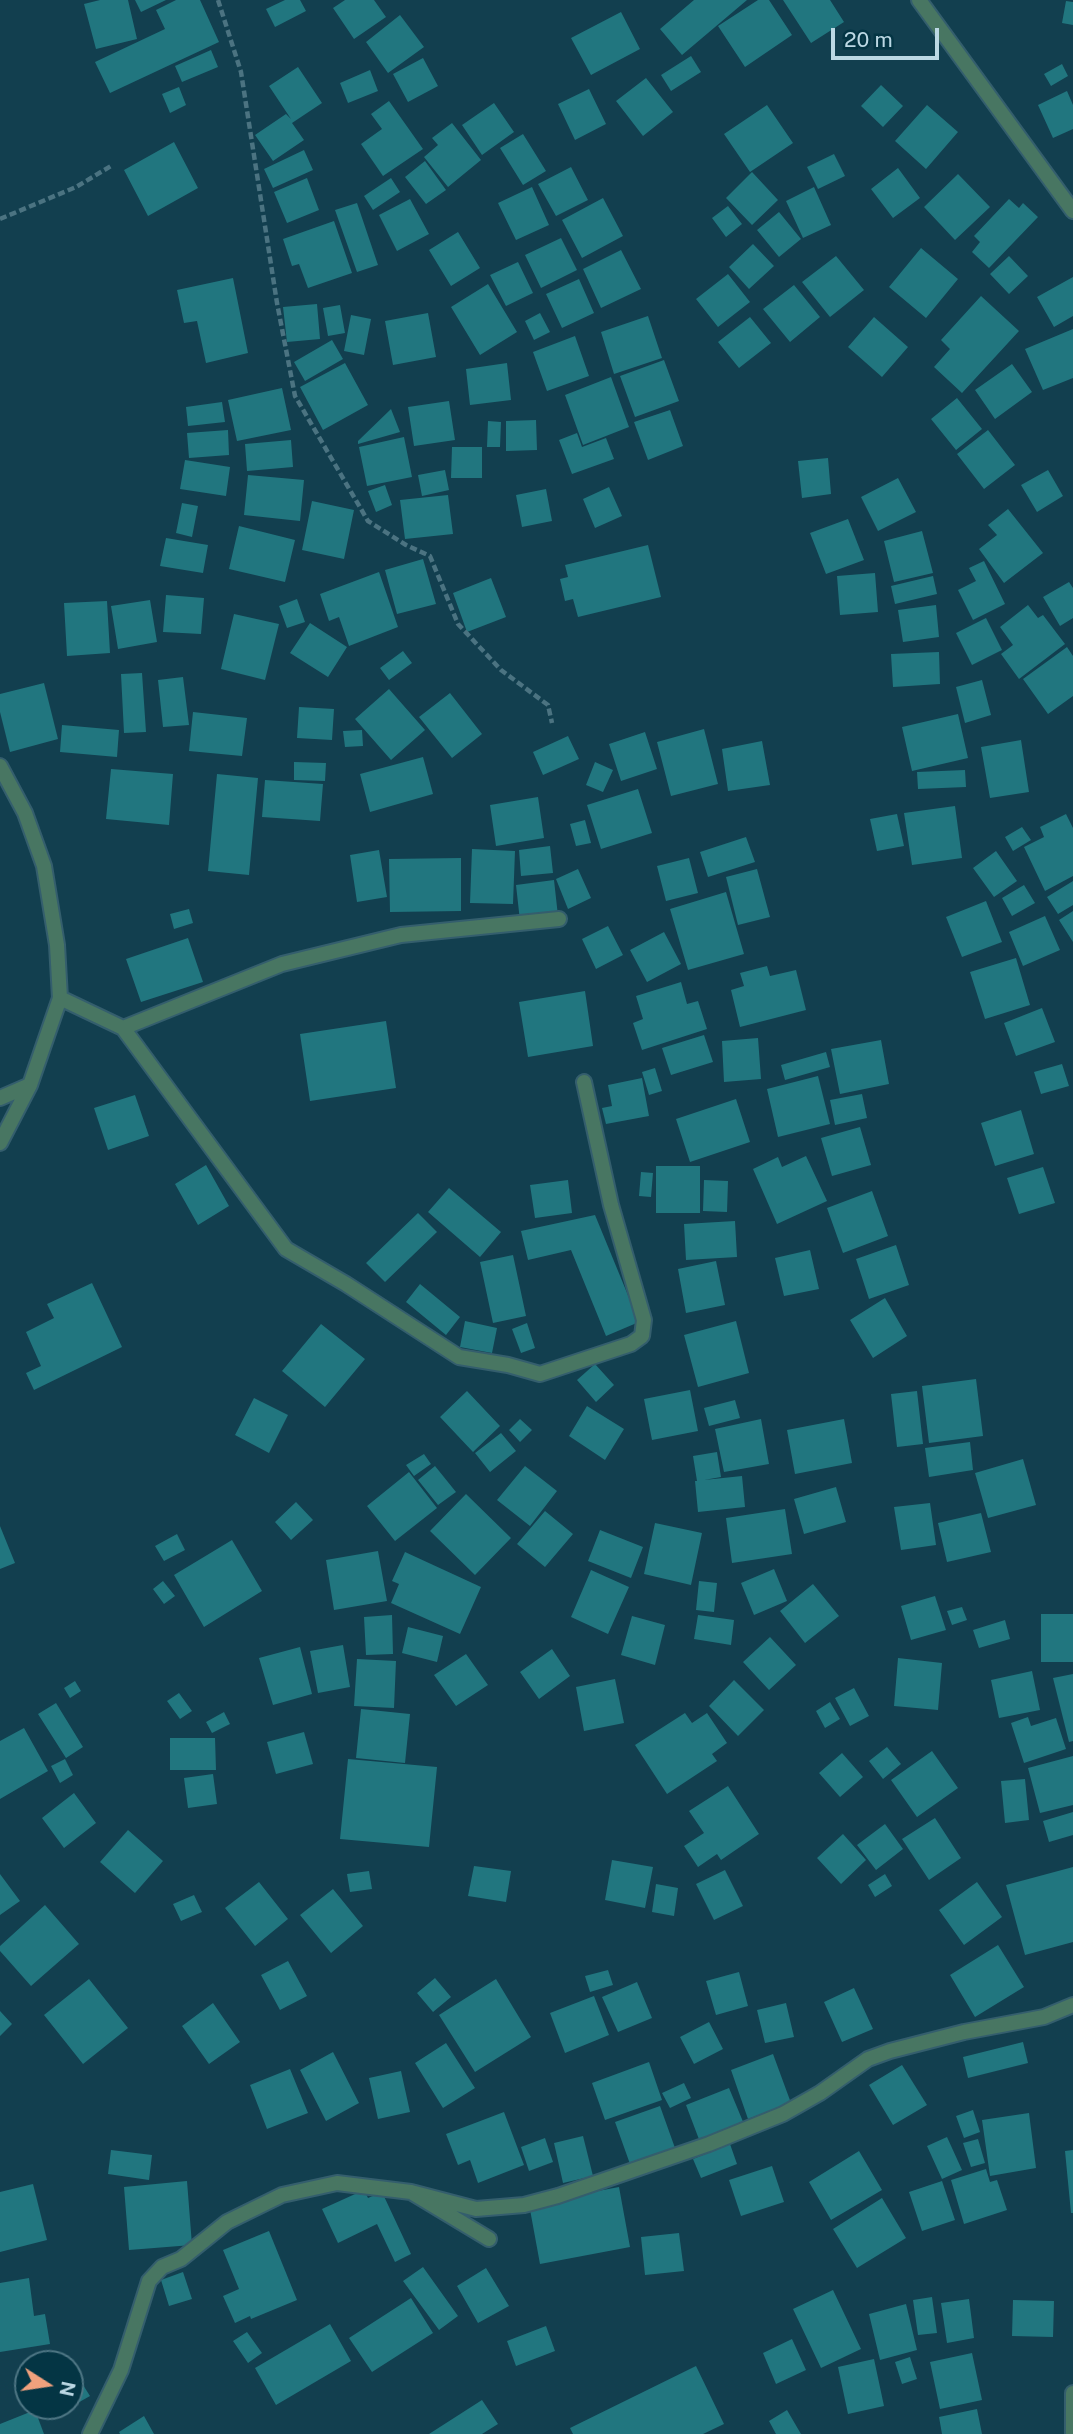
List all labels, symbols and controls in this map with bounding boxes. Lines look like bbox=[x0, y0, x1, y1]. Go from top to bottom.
scale bar bbox=[835, 14, 944, 58]
text: 20 m bbox=[844, 27, 893, 52]
north arrow bbox=[14, 2350, 84, 2420]
text: N bbox=[55, 2379, 80, 2398]

